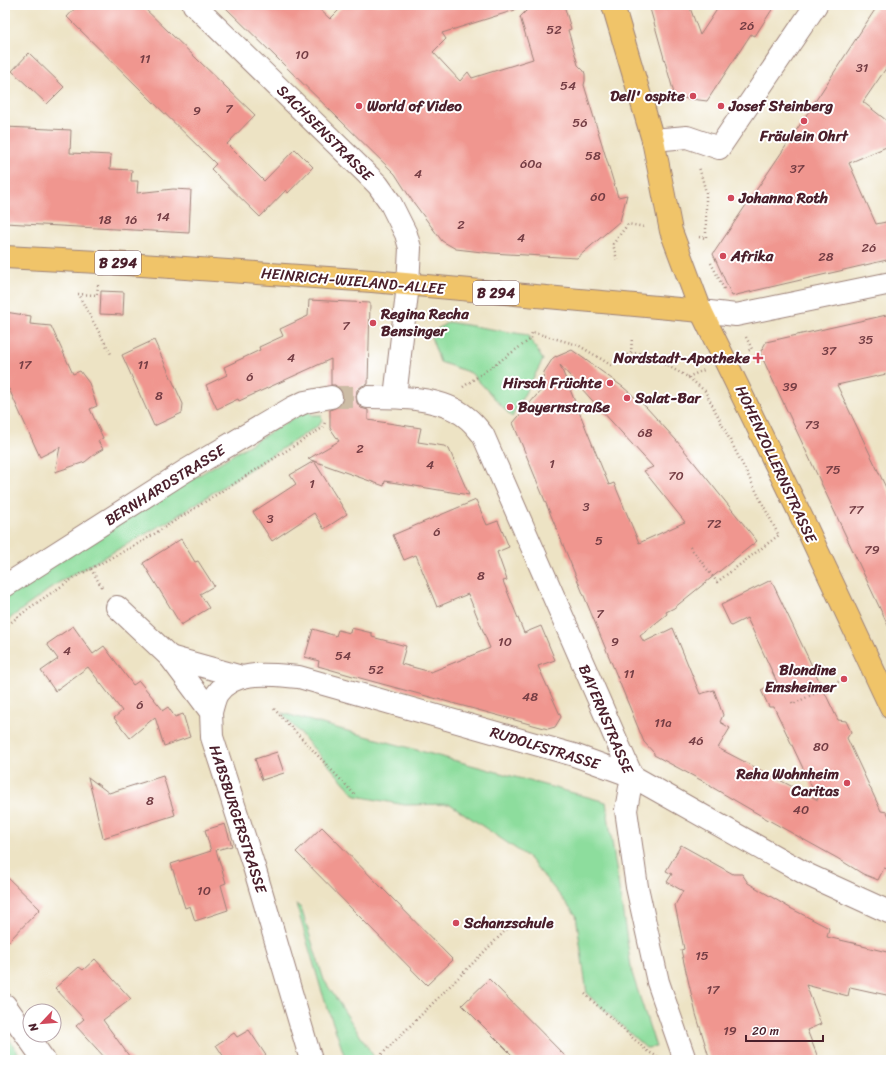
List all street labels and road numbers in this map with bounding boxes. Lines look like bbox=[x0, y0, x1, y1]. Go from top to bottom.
street label: SACHSENSTRASSE bbox=[270, 78, 381, 189]
road number: B 294 bbox=[95, 251, 141, 275]
street label: HEINRICH-WIELAND-ALLEE bbox=[260, 260, 448, 302]
road number: B 294 bbox=[473, 281, 519, 305]
street label: HOHENZOLLERNSTRASSE bbox=[728, 381, 825, 549]
street label: BERNHARDSTRASSE bbox=[99, 436, 232, 533]
street label: BAYERNSTRASSE bbox=[571, 660, 641, 779]
street label: RUDOLFSTRASSE bbox=[487, 719, 605, 778]
street label: HABSBURGERSTRASSE bbox=[202, 741, 275, 898]

